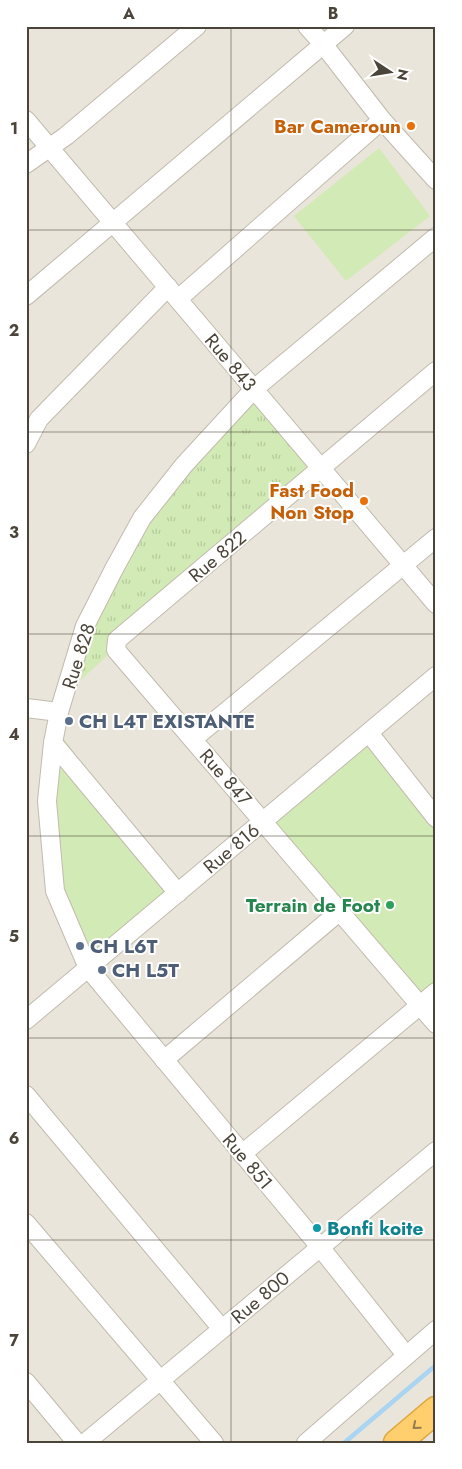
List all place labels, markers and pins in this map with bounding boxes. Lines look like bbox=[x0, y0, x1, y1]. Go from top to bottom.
place label: Bar Cameroun bbox=[274, 113, 401, 140]
marker: Bar Cameroun bbox=[405, 120, 417, 132]
place label: Fast Food Non Stop bbox=[269, 477, 354, 526]
marker: Fast Food Non Stop bbox=[358, 495, 370, 507]
place label: CH L4T EXISTANTE bbox=[79, 708, 255, 735]
marker: CH L4T EXISTANTE bbox=[63, 715, 75, 727]
place label: Terrain de Foot bbox=[246, 892, 380, 919]
marker: Terrain de Foot bbox=[384, 899, 396, 911]
place label: CH L6T bbox=[90, 933, 158, 960]
marker: CH L6T bbox=[74, 940, 86, 952]
place label: CH L5T bbox=[112, 957, 179, 984]
marker: CH L5T bbox=[96, 964, 108, 976]
place label: Bonfi koite bbox=[327, 1215, 423, 1242]
marker: Bonfi koite bbox=[311, 1222, 323, 1234]

